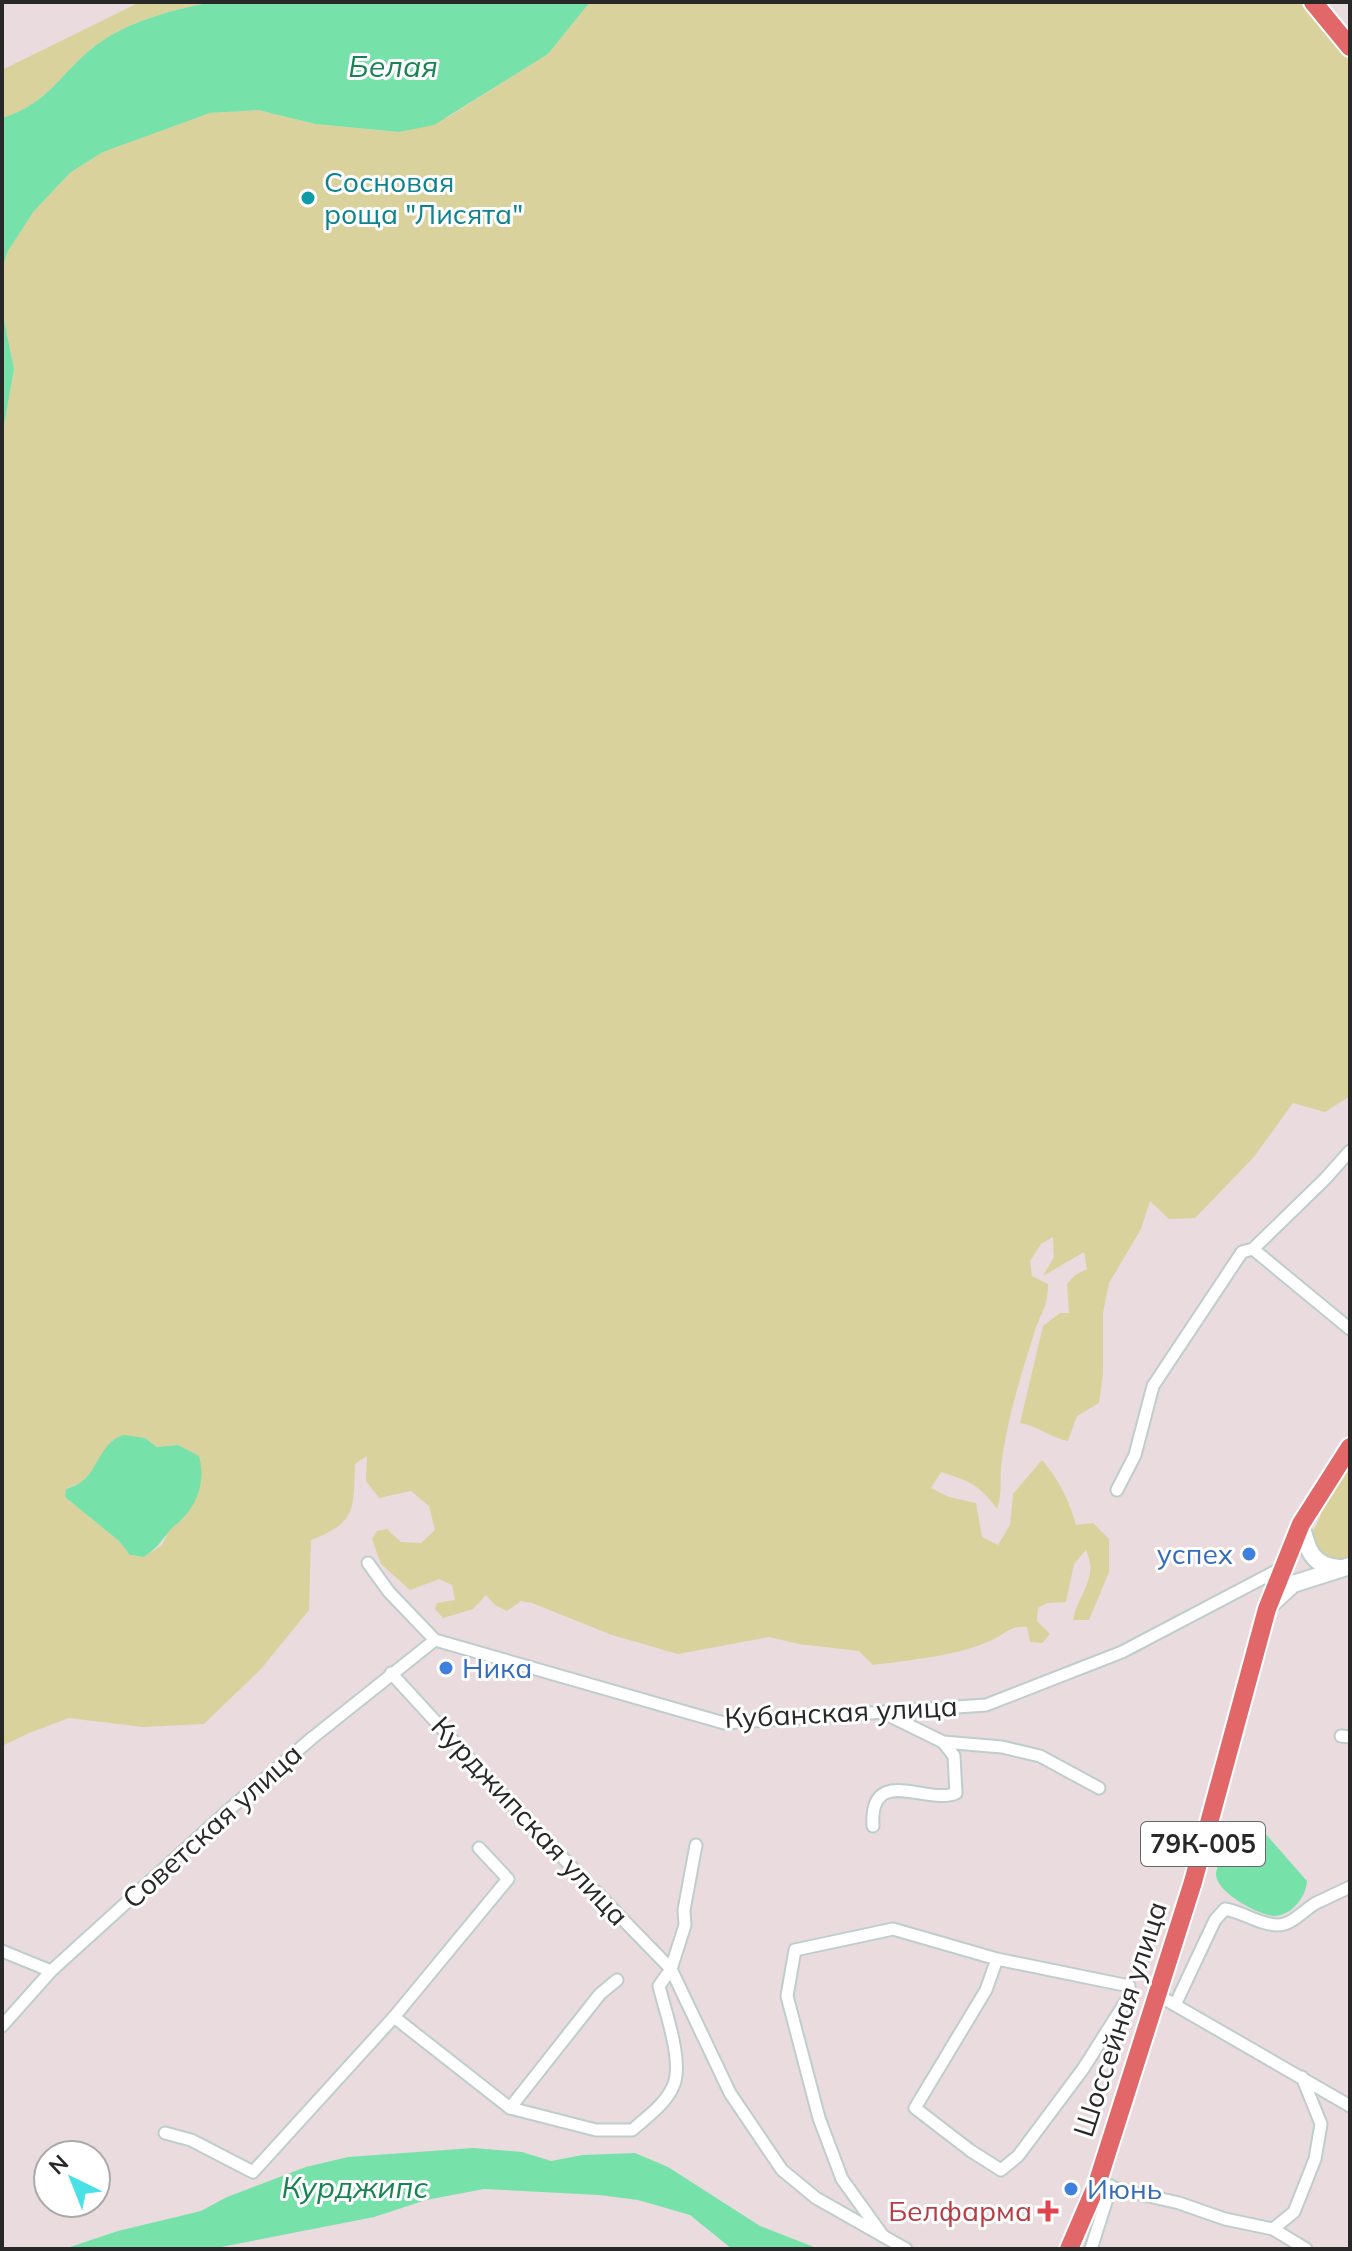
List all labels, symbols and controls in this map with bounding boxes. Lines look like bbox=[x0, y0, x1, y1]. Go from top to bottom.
water label: Белая bbox=[348, 47, 438, 85]
place label: Сосновая роща "Лисята" bbox=[324, 164, 523, 231]
marker: Сосновая роща "Лисята" bbox=[299, 189, 317, 207]
place label: успех bbox=[1157, 1536, 1233, 1571]
marker: успех bbox=[1240, 1545, 1258, 1563]
place label: Ника bbox=[462, 1650, 532, 1685]
marker: Ника bbox=[437, 1659, 455, 1677]
street label: Кубанская улица bbox=[723, 1688, 959, 1735]
street label: Курджипская улица bbox=[424, 1709, 636, 1933]
street label: Советская улица bbox=[115, 1736, 309, 1915]
road number: 79К-005 bbox=[1141, 1822, 1265, 1866]
street label: Шоссейная улица bbox=[1065, 1897, 1174, 2141]
north arrow bbox=[32, 2139, 112, 2219]
text: N bbox=[43, 2148, 74, 2180]
water label: Курджипс bbox=[282, 2168, 428, 2206]
place label: Июнь bbox=[1087, 2171, 1162, 2206]
marker: Июнь bbox=[1062, 2180, 1080, 2198]
place label: Белфарма bbox=[888, 2193, 1032, 2228]
marker: Белфарма bbox=[1039, 2202, 1057, 2220]

